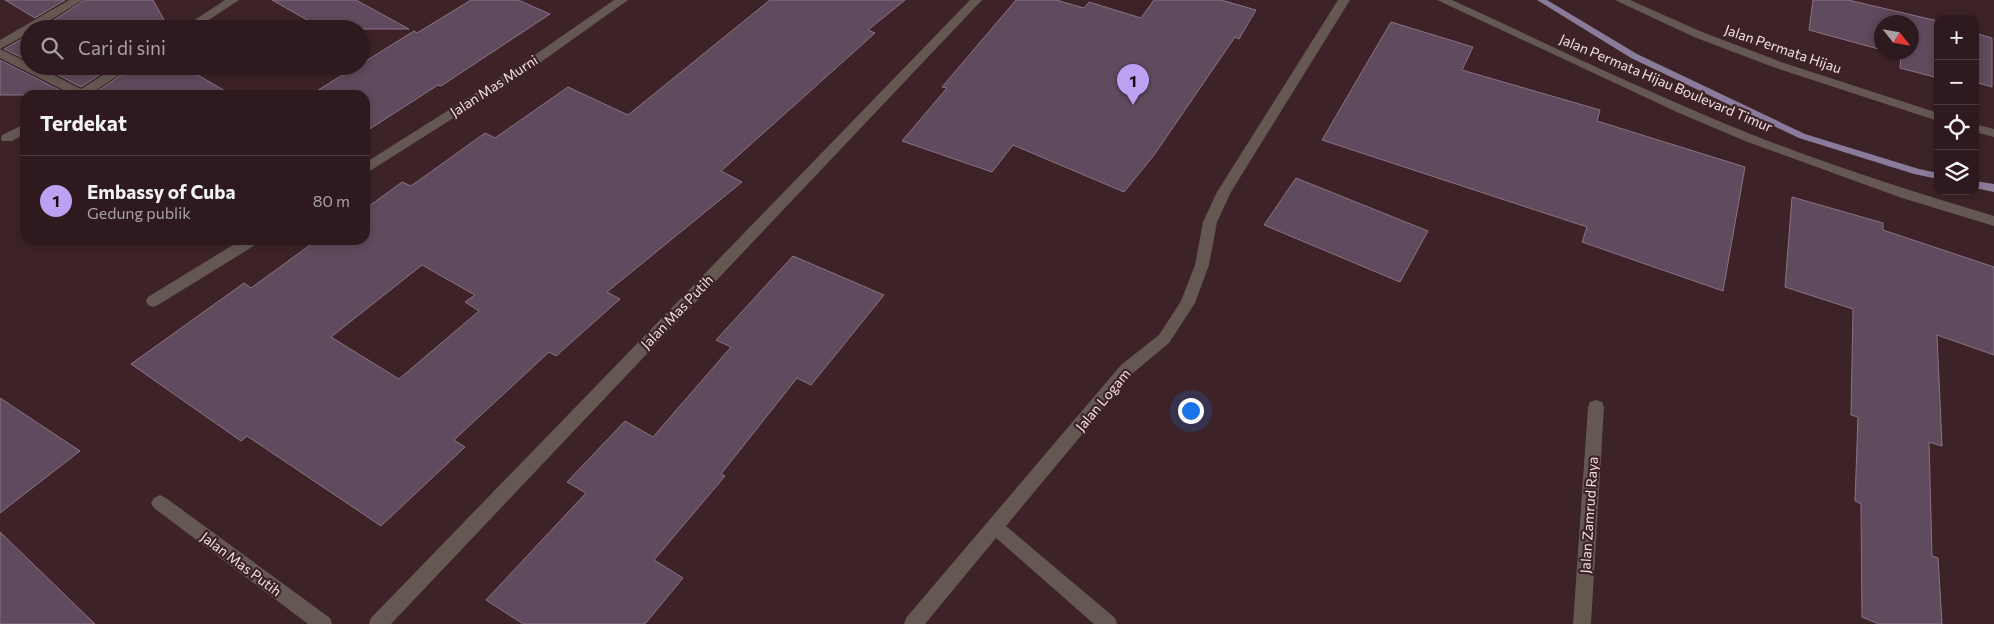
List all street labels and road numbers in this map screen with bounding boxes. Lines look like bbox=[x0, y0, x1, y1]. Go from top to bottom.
street label: Jalan Permata Hijau bbox=[1722, 21, 1844, 77]
street label: Jalan Permata Hijau Boulevard Timur bbox=[1557, 30, 1776, 135]
street label: Jalan Mas Murni bbox=[447, 51, 541, 120]
street label: Jalan Mas Putih bbox=[637, 271, 716, 352]
street label: Jalan Logam bbox=[1072, 365, 1134, 434]
street label: Jalan Zamrud Raya bbox=[1576, 456, 1601, 574]
street label: Jalan Mas Putih bbox=[198, 528, 285, 599]

